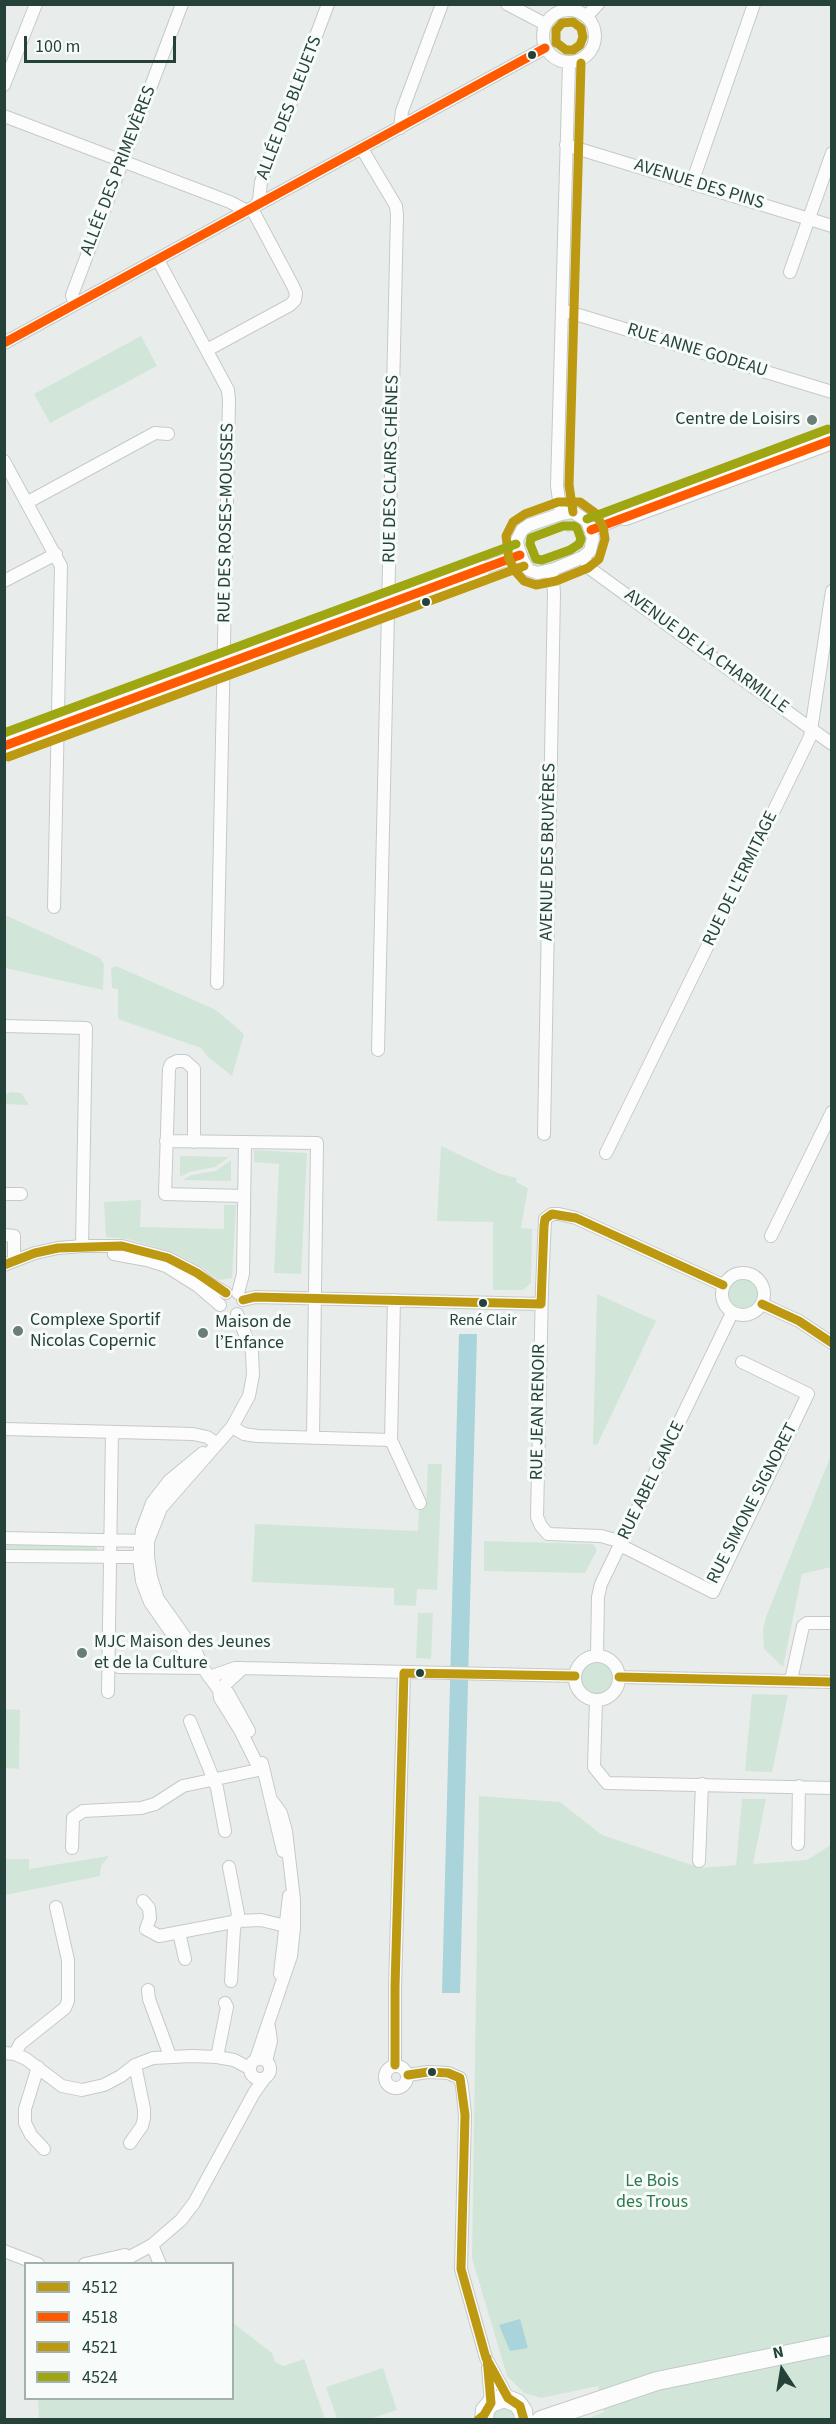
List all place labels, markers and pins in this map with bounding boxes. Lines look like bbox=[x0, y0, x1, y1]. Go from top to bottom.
unlabelled marker bbox=[526, 49, 538, 61]
place label: Centre de Loisirs bbox=[675, 409, 800, 431]
marker: Centre de Loisirs bbox=[805, 413, 819, 427]
unlabelled marker bbox=[420, 596, 432, 608]
marker: René Clair bbox=[477, 1297, 489, 1309]
place label: Complexe Sportif Nicolas Copernic bbox=[30, 1310, 160, 1352]
place label: René Clair bbox=[449, 1311, 517, 1331]
place label: Maison de l’Enfance bbox=[215, 1312, 291, 1354]
marker: Complexe Sportif Nicolas Copernic bbox=[11, 1324, 25, 1338]
marker: Maison de l’Enfance bbox=[196, 1326, 210, 1340]
place label: MJC Maison des Jeunes et de la Culture bbox=[94, 1632, 271, 1674]
marker: MJC Maison des Jeunes et de la Culture bbox=[75, 1646, 89, 1660]
unlabelled marker bbox=[414, 1667, 426, 1679]
unlabelled marker bbox=[426, 2066, 438, 2078]

